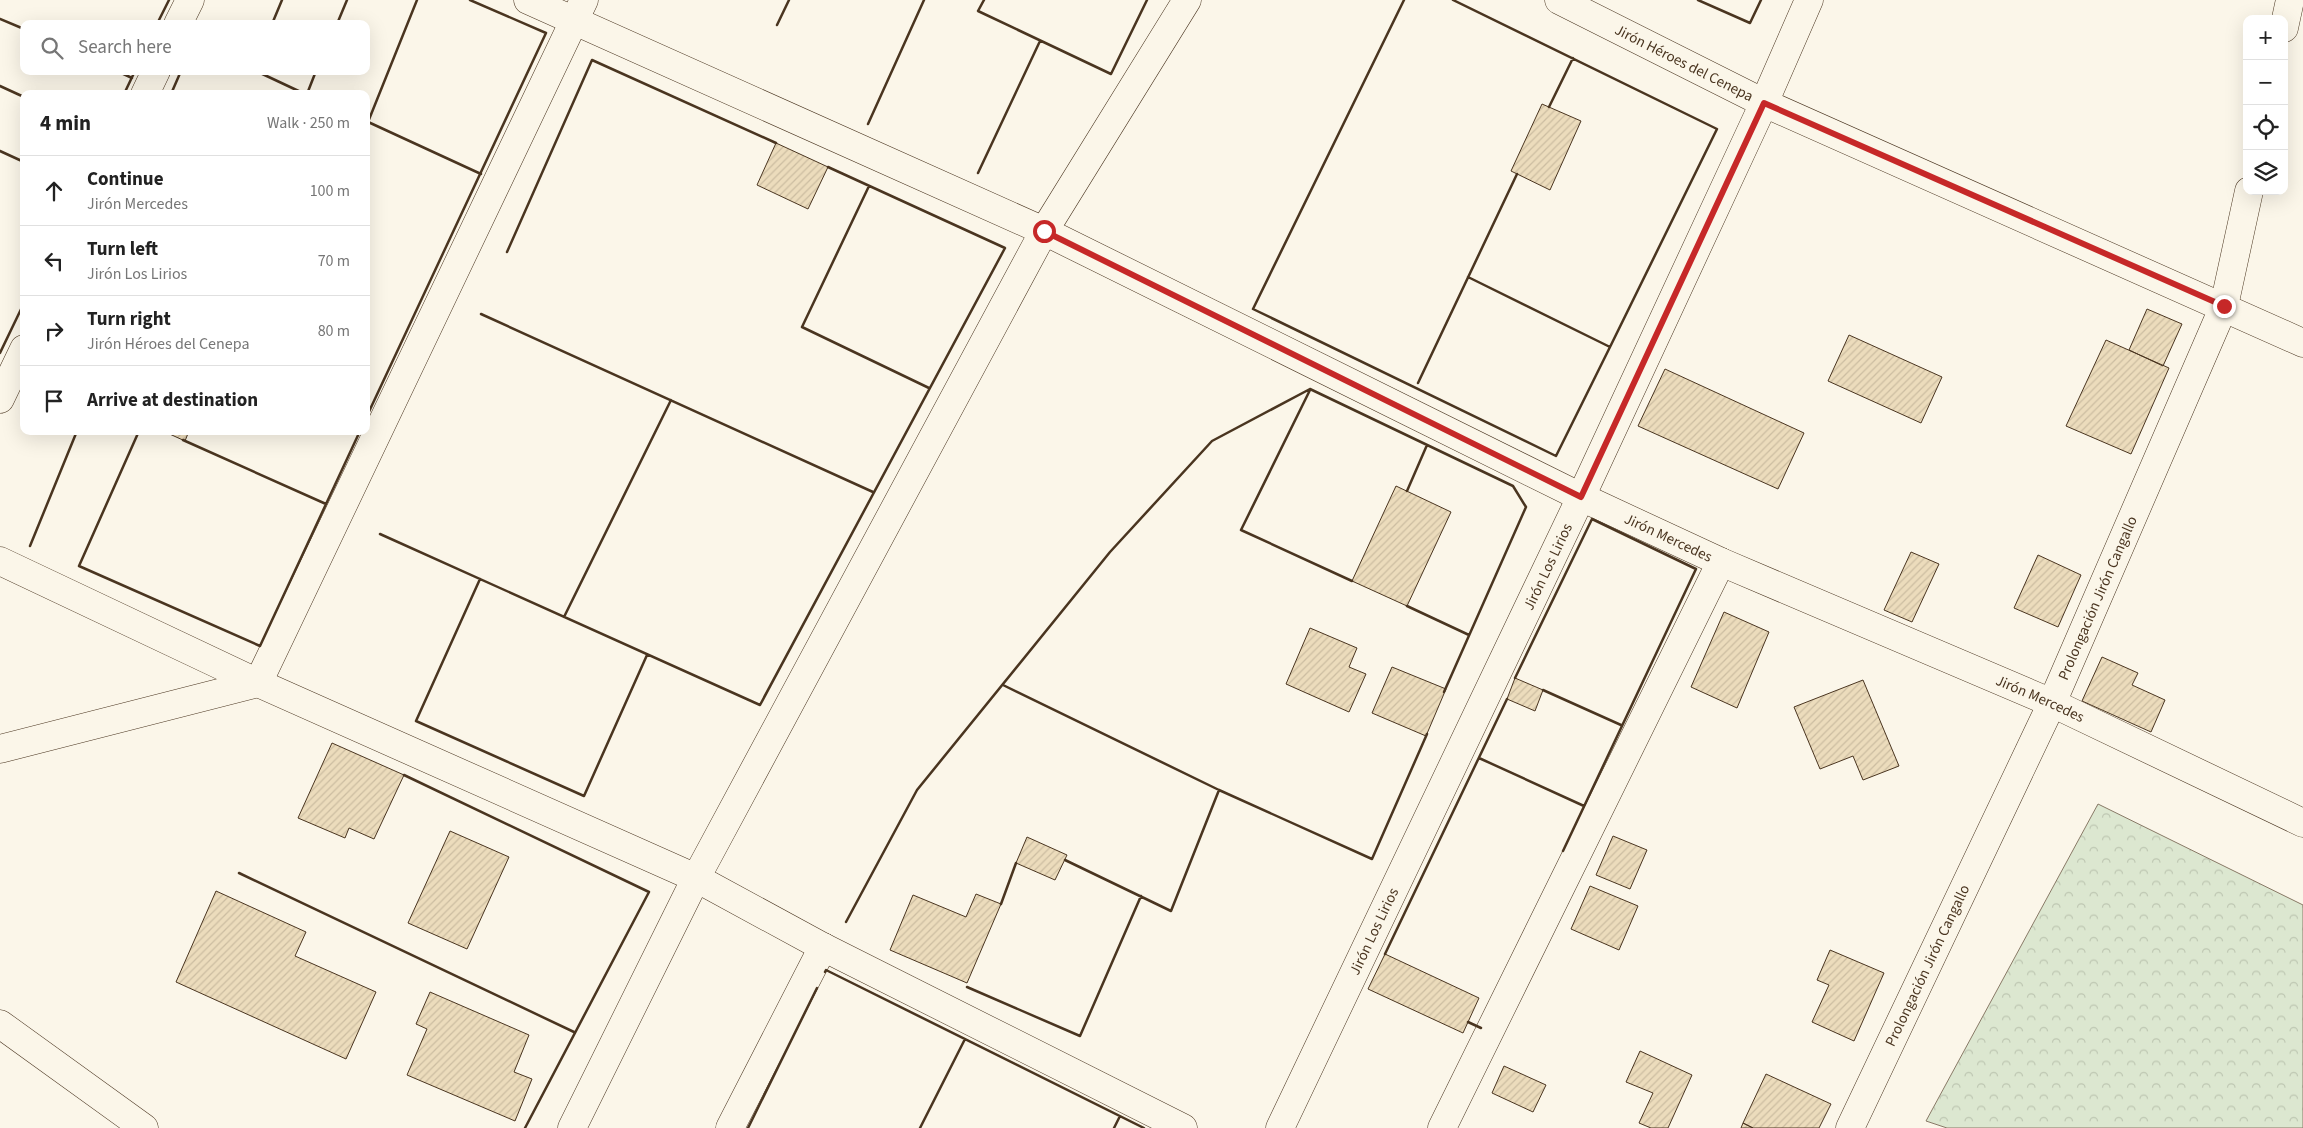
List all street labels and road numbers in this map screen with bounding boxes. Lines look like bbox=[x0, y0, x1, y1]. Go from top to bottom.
street label: Jirón Héroes del Cenepa bbox=[1611, 20, 1757, 107]
street label: Jirón Mercedes bbox=[1621, 509, 1716, 568]
street label: Prolongación Jirón Cangallo bbox=[2053, 513, 2143, 684]
street label: Jirón Los Lirios bbox=[1518, 520, 1578, 614]
street label: Jirón Mercedes bbox=[1992, 670, 2088, 728]
street label: Prolongación Jirón Cangallo bbox=[1880, 881, 1975, 1050]
street label: Jirón Los Lirios bbox=[1345, 884, 1404, 978]

